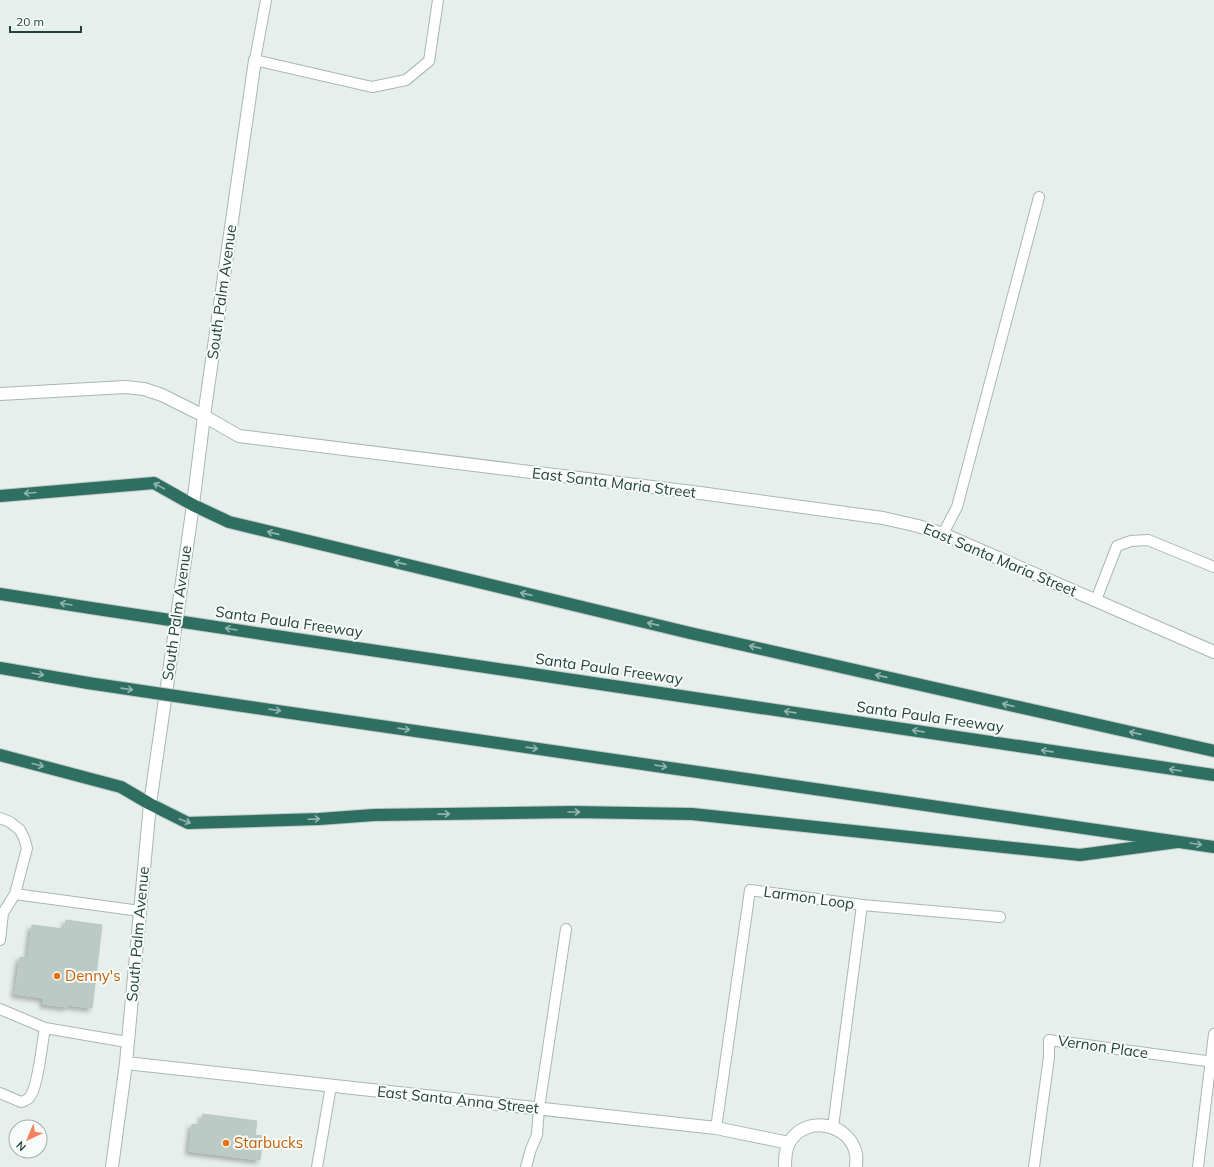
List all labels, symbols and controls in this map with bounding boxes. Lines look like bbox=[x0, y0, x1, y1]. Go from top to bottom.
scale bar bbox=[10, 8, 81, 34]
text: 20 m bbox=[16, 14, 44, 29]
street label: South Palm Avenue bbox=[203, 223, 240, 361]
street label: East Santa Maria Street bbox=[531, 463, 697, 502]
one-way arrow bbox=[153, 482, 165, 489]
one-way arrow bbox=[24, 489, 37, 497]
street label: East Santa Maria Street bbox=[921, 519, 1080, 600]
one-way arrow bbox=[267, 529, 280, 536]
street label: South Palm Avenue bbox=[158, 544, 195, 682]
one-way arrow bbox=[394, 559, 407, 567]
one-way arrow bbox=[520, 589, 533, 597]
one-way arrow bbox=[60, 600, 73, 608]
street label: Santa Paula Freeway bbox=[214, 602, 364, 641]
one-way arrow bbox=[646, 620, 659, 627]
one-way arrow bbox=[225, 625, 238, 633]
one-way arrow bbox=[748, 643, 761, 651]
street label: Santa Paula Freeway bbox=[534, 649, 684, 688]
one-way arrow bbox=[32, 671, 45, 679]
one-way arrow bbox=[875, 672, 888, 680]
one-way arrow bbox=[120, 685, 133, 693]
street label: Santa Paula Freeway bbox=[855, 697, 1005, 736]
one-way arrow bbox=[1002, 700, 1015, 708]
one-way arrow bbox=[268, 706, 281, 714]
one-way arrow bbox=[784, 708, 797, 716]
one-way arrow bbox=[397, 725, 410, 733]
one-way arrow bbox=[912, 727, 925, 735]
one-way arrow bbox=[1129, 729, 1142, 737]
one-way arrow bbox=[525, 744, 538, 752]
one-way arrow bbox=[1041, 746, 1054, 754]
one-way arrow bbox=[31, 762, 44, 769]
one-way arrow bbox=[654, 762, 667, 770]
one-way arrow bbox=[1169, 766, 1182, 774]
one-way arrow bbox=[567, 808, 580, 816]
one-way arrow bbox=[437, 810, 450, 818]
one-way arrow bbox=[307, 815, 320, 823]
one-way arrow bbox=[178, 817, 190, 825]
one-way arrow bbox=[1189, 840, 1202, 848]
street label: South Palm Avenue bbox=[122, 865, 153, 1002]
street label: Larmon Loop bbox=[763, 882, 856, 913]
place label: Denny's bbox=[65, 966, 121, 985]
marker: Denny's bbox=[52, 971, 62, 981]
street label: Vernon Place bbox=[1057, 1031, 1149, 1062]
street label: East Santa Anna Street bbox=[376, 1082, 540, 1117]
north arrow bbox=[8, 1119, 48, 1159]
place label: Starbucks bbox=[234, 1133, 303, 1152]
text: N bbox=[13, 1138, 29, 1154]
marker: Starbucks bbox=[221, 1138, 231, 1148]

